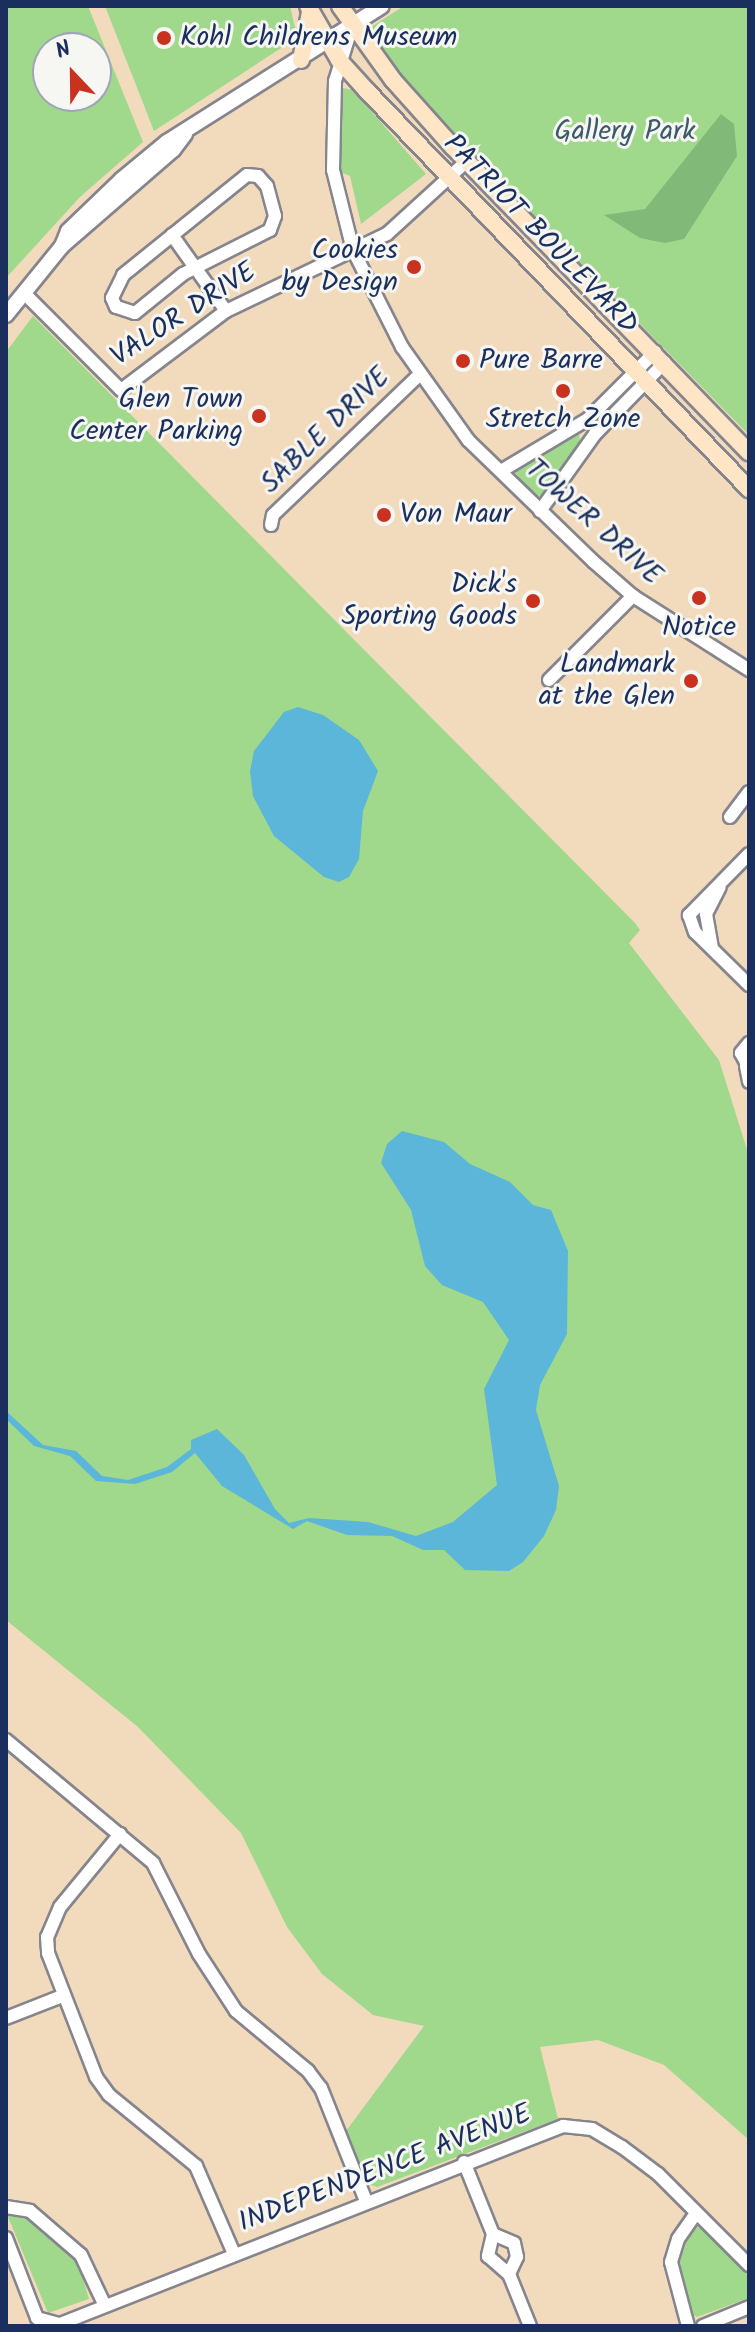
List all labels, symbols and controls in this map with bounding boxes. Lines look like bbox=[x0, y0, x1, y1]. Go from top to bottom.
place label: Kohl Childrens Museum bbox=[180, 21, 457, 55]
marker: Kohl Childrens Museum bbox=[155, 29, 173, 47]
north arrow bbox=[32, 32, 112, 112]
text: N bbox=[51, 32, 77, 70]
park label: Gallery Park bbox=[555, 115, 695, 149]
street label: PATRIOT BOULEVARD bbox=[436, 128, 644, 342]
place label: Cookies by Design bbox=[281, 234, 398, 300]
street label: VALOR DRIVE bbox=[105, 256, 263, 374]
marker: Cookies by Design bbox=[405, 258, 423, 276]
place label: Pure Barre bbox=[479, 344, 603, 378]
marker: Pure Barre bbox=[454, 352, 472, 370]
street label: SABLE DRIVE bbox=[254, 361, 398, 501]
marker: Stretch Zone bbox=[554, 382, 572, 400]
place label: Glen Town Center Parking bbox=[69, 383, 243, 449]
place label: Stretch Zone bbox=[486, 403, 640, 437]
marker: Glen Town Center Parking bbox=[250, 407, 268, 425]
street label: TOWER DRIVE bbox=[518, 453, 668, 593]
place label: Von Maur bbox=[400, 498, 512, 532]
marker: Von Maur bbox=[375, 506, 393, 524]
place label: Dick's Sporting Goods bbox=[341, 568, 517, 634]
marker: Notice bbox=[690, 589, 708, 607]
marker: Dick's Sporting Goods bbox=[524, 592, 542, 610]
place label: Notice bbox=[662, 611, 736, 645]
place label: Landmark at the Glen bbox=[539, 648, 675, 714]
marker: Landmark at the Glen bbox=[682, 672, 700, 690]
street label: INDEPENDENCE AVENUE bbox=[234, 2098, 536, 2240]

